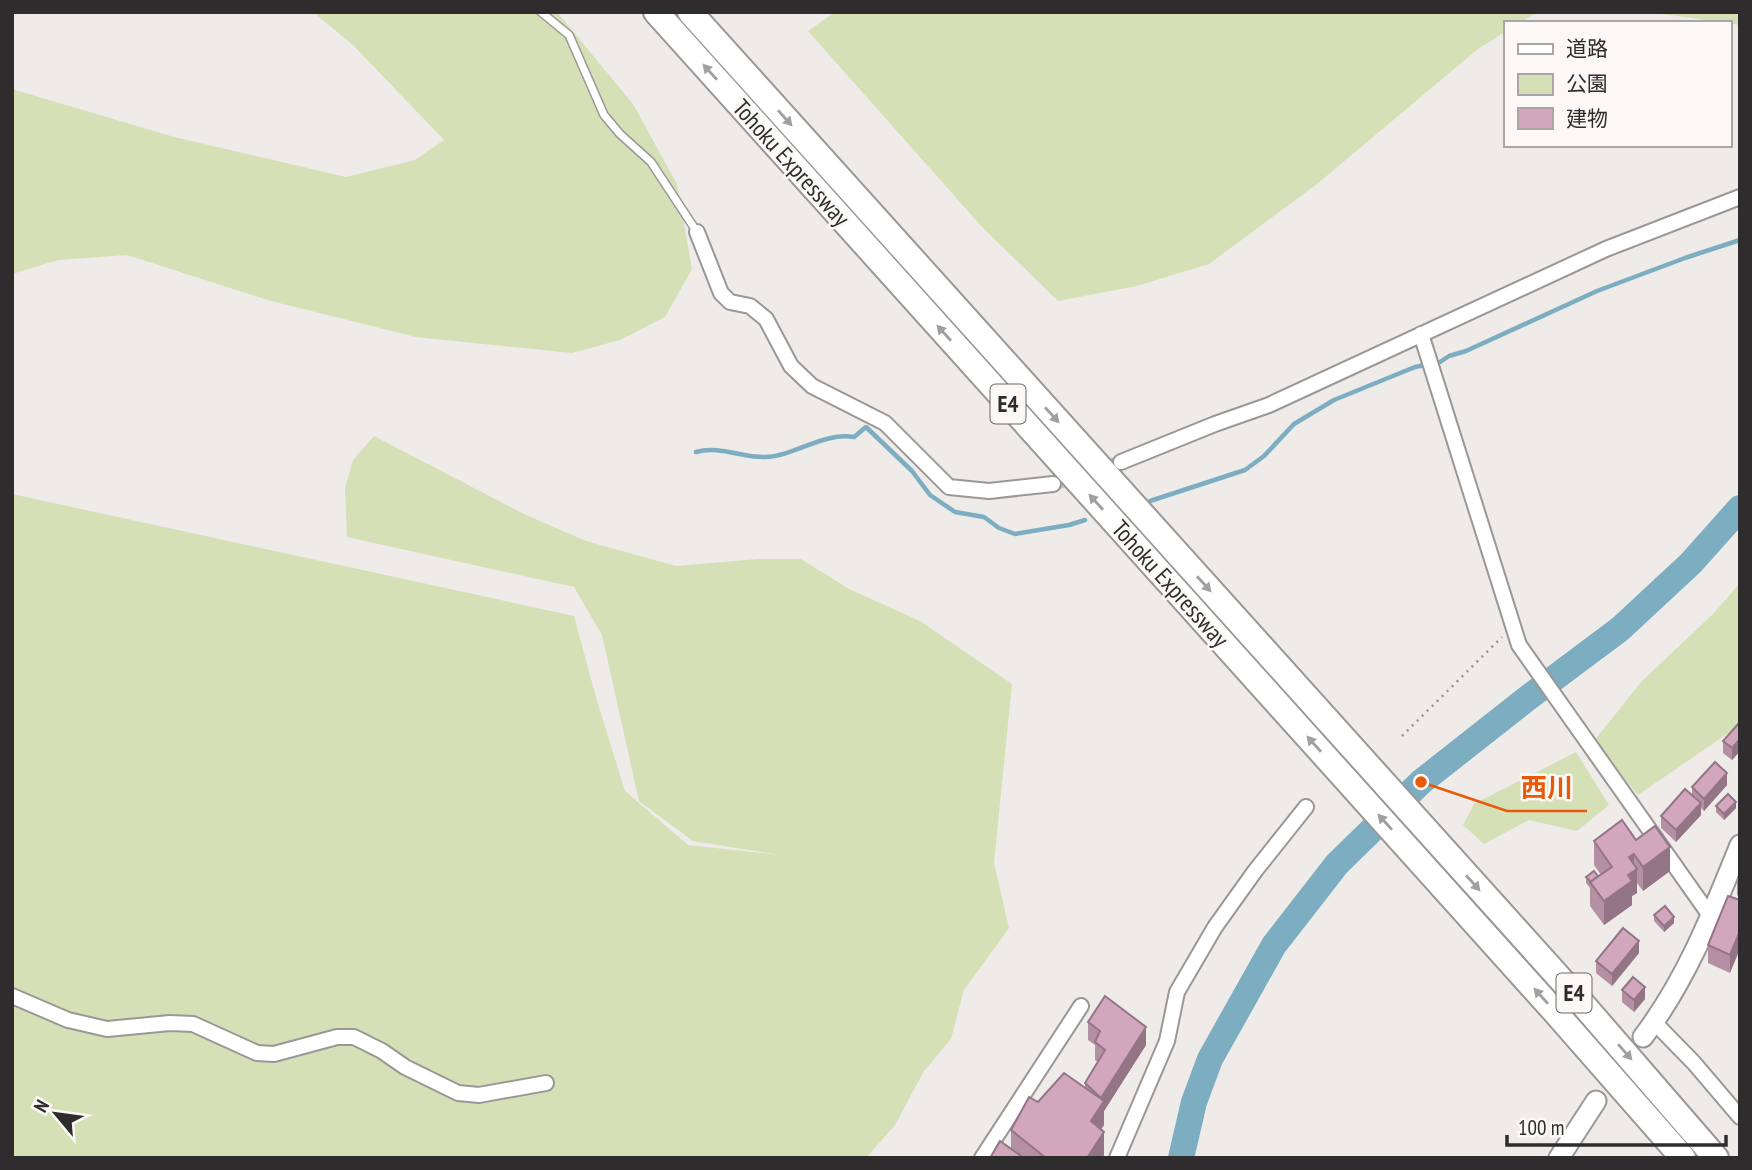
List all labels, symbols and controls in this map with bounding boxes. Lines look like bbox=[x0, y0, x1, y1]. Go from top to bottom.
legend bbox=[1504, 21, 1731, 147]
text: 道路 bbox=[1566, 35, 1608, 62]
one-way arrow bbox=[702, 63, 718, 81]
text: 公園 bbox=[1566, 70, 1608, 97]
street label: Tohoku Expressway bbox=[726, 93, 857, 233]
text: 建物 bbox=[1566, 105, 1608, 132]
one-way arrow bbox=[777, 109, 793, 127]
one-way arrow bbox=[936, 324, 952, 342]
road number: E4 bbox=[990, 384, 1026, 424]
one-way arrow bbox=[1043, 406, 1059, 423]
one-way arrow bbox=[1088, 493, 1104, 511]
street label: Tohoku Expressway bbox=[1105, 514, 1236, 654]
one-way arrow bbox=[1196, 575, 1211, 592]
one-way arrow bbox=[1307, 735, 1322, 752]
callout: 西川 bbox=[1507, 764, 1587, 811]
text: 西川 bbox=[1521, 771, 1573, 804]
one-way arrow bbox=[1377, 813, 1393, 831]
one-way arrow bbox=[1465, 874, 1481, 891]
road number: E4 bbox=[1556, 974, 1592, 1012]
one-way arrow bbox=[1533, 987, 1549, 1005]
one-way arrow bbox=[1617, 1043, 1633, 1061]
north arrow bbox=[21, 1079, 91, 1149]
text: N bbox=[28, 1095, 54, 1116]
scale bar bbox=[1507, 1104, 1726, 1148]
text: 100 m bbox=[1518, 1114, 1564, 1141]

